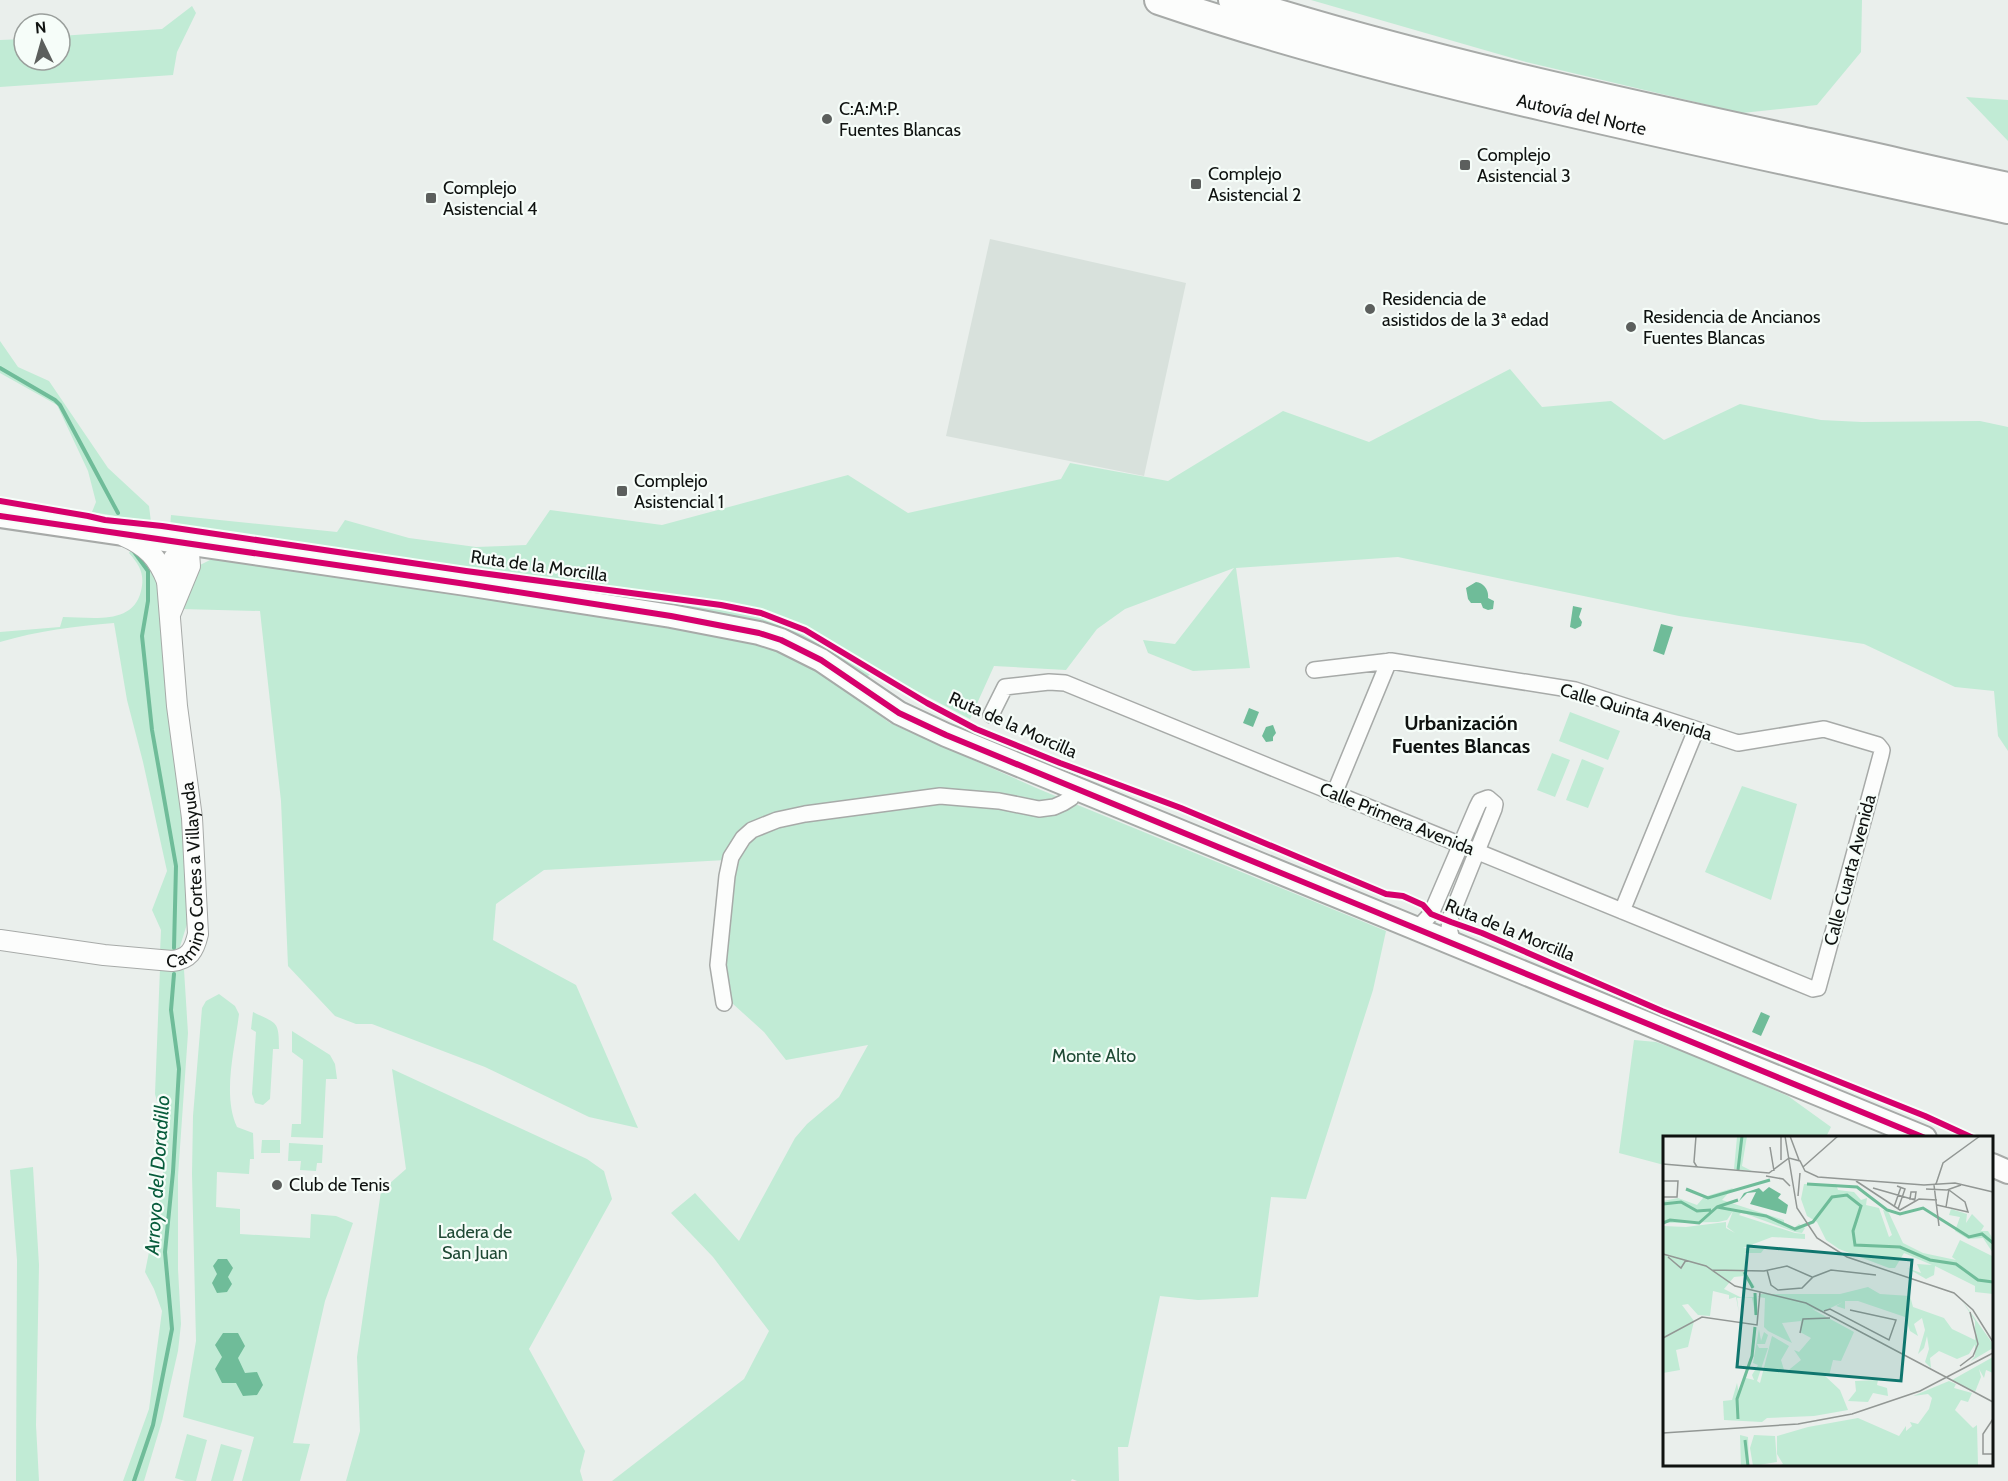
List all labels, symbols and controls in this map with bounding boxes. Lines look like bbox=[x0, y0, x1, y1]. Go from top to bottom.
north arrow bbox=[12, 12, 72, 72]
text: N bbox=[34, 18, 47, 38]
street label: Autovía del Norte bbox=[1515, 89, 1648, 140]
place label: C:A:M:P. Fuentes Blancas bbox=[839, 98, 961, 141]
marker: C:A:M:P. Fuentes Blancas bbox=[820, 112, 834, 126]
place label: Complejo Asistencial 3 bbox=[1477, 144, 1571, 187]
marker: Complejo Asistencial 3 bbox=[1458, 158, 1472, 172]
place label: Complejo Asistencial 2 bbox=[1208, 163, 1301, 206]
place label: Complejo Asistencial 4 bbox=[443, 177, 537, 220]
marker: Complejo Asistencial 2 bbox=[1189, 177, 1203, 191]
marker: Complejo Asistencial 4 bbox=[424, 191, 438, 205]
place label: Residencia de asistidos de la 3ª edad bbox=[1382, 288, 1549, 331]
marker: Residencia de asistidos de la 3ª edad bbox=[1363, 302, 1377, 316]
place label: Residencia de Ancianos Fuentes Blancas bbox=[1643, 306, 1820, 349]
marker: Residencia de Ancianos Fuentes Blancas bbox=[1624, 320, 1638, 334]
place label: Complejo Asistencial 1 bbox=[634, 470, 724, 513]
marker: Complejo Asistencial 1 bbox=[615, 484, 629, 498]
street label: Ruta de la Morcilla bbox=[469, 546, 609, 587]
street label: Calle Quinta Avenida bbox=[1557, 678, 1715, 746]
street label: Ruta de la Morcilla bbox=[946, 687, 1081, 763]
district label: Urbanización Fuentes Blancas bbox=[1392, 711, 1530, 758]
street label: Calle Primera Avenida bbox=[1316, 778, 1478, 860]
street label: Camino Cortes a Villayuda bbox=[165, 780, 209, 972]
street label: Calle Cuarta Avenida bbox=[1819, 792, 1881, 948]
street label: Ruta de la Morcilla bbox=[1442, 894, 1578, 966]
park label: Monte Alto bbox=[1052, 1045, 1136, 1067]
water label: Arroyo del Doradillo bbox=[139, 1094, 175, 1257]
inset map bbox=[1663, 1136, 1993, 1466]
place label: Club de Tenis bbox=[289, 1174, 390, 1196]
marker: Club de Tenis bbox=[270, 1178, 284, 1192]
park label: Ladera de San Juan bbox=[438, 1221, 512, 1264]

